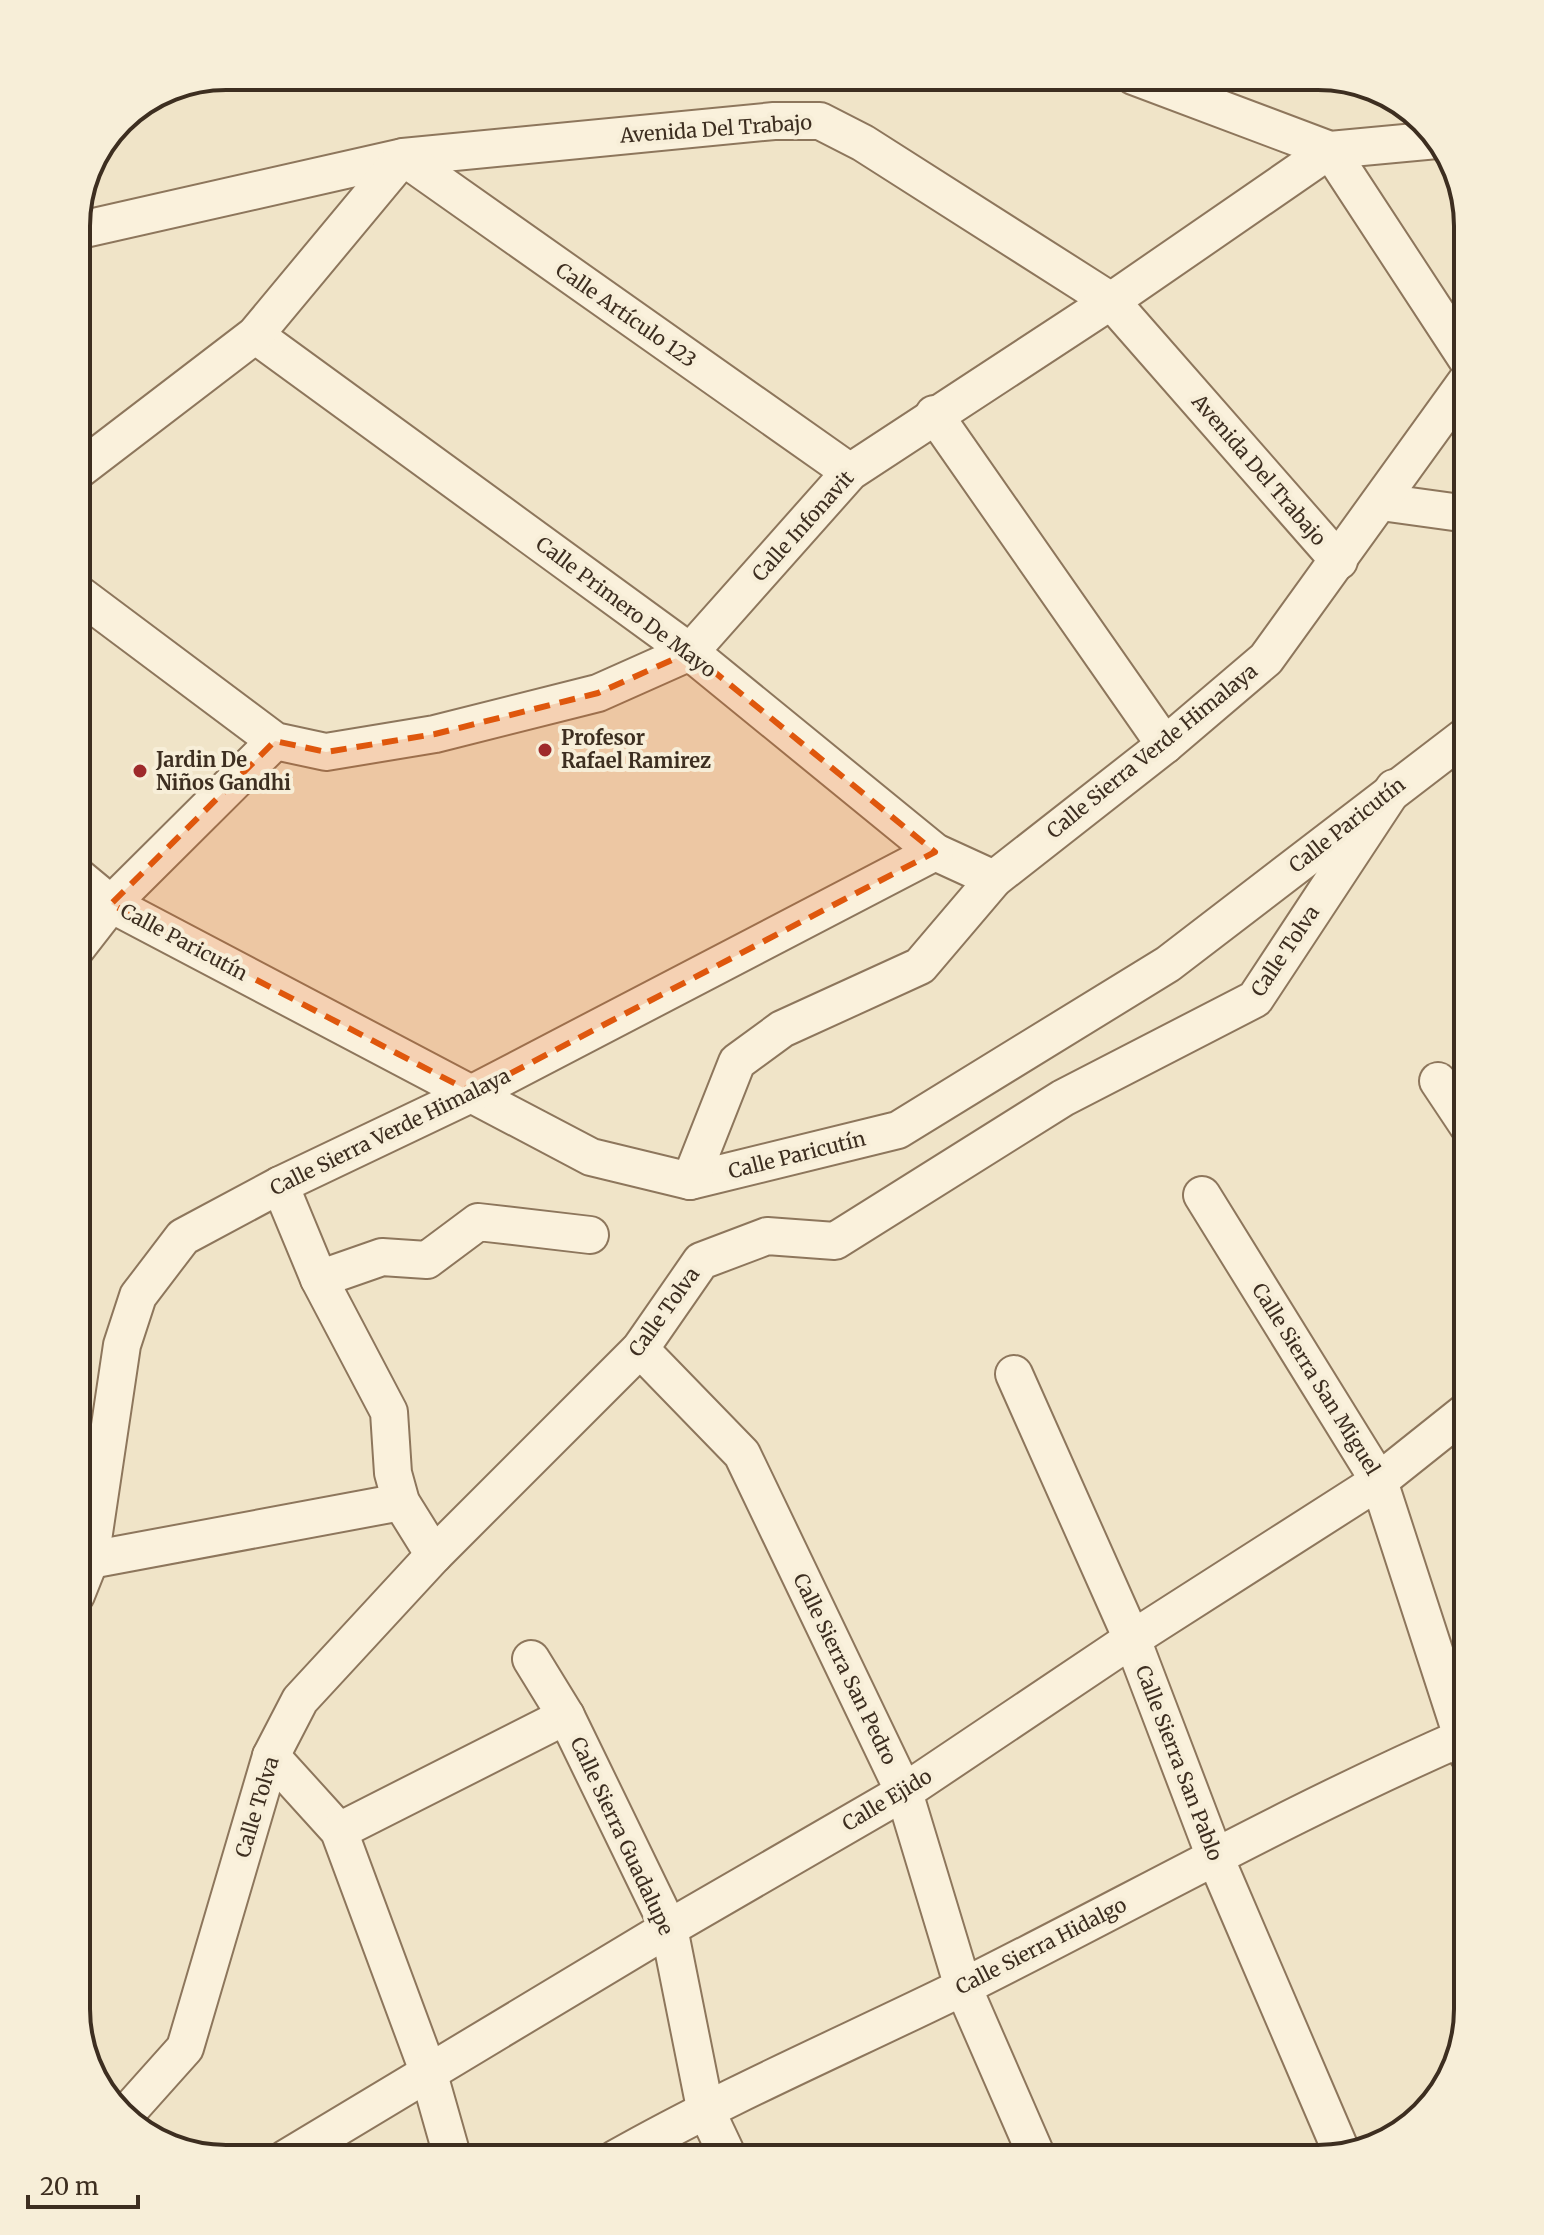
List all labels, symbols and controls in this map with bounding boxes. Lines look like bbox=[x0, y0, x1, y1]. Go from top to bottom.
street label: Avenida Del Trabajo bbox=[618, 109, 813, 148]
street label: Calle Artículo 123 bbox=[551, 257, 701, 372]
street label: Avenida Del Trabajo bbox=[1186, 388, 1332, 551]
street label: Calle Infonavit bbox=[746, 465, 859, 586]
street label: Calle Primero De Mayo bbox=[531, 531, 722, 683]
street label: Calle Sierra Verde Himalaya bbox=[1041, 658, 1262, 843]
place label: Profesor Rafael Ramirez bbox=[561, 725, 711, 773]
marker: Profesor Rafael Ramirez bbox=[536, 741, 554, 759]
place label: Jardin De Niños Gandhi bbox=[155, 747, 291, 795]
marker: Jardin De Niños Gandhi bbox=[131, 762, 149, 780]
street label: Calle Paricutín bbox=[1284, 772, 1410, 878]
street label: Calle Paricutín bbox=[116, 898, 252, 986]
street label: Calle Tolva bbox=[1245, 900, 1324, 1001]
street label: Calle Sierra Verde Himalaya bbox=[266, 1062, 514, 1201]
street label: Calle Paricutín bbox=[726, 1125, 868, 1184]
street label: Calle Tolva bbox=[623, 1262, 705, 1361]
street label: Calle Sierra San Miguel bbox=[1247, 1278, 1386, 1479]
street label: Calle Sierra San Pedro bbox=[788, 1569, 903, 1769]
street label: Calle Sierra San Pablo bbox=[1131, 1662, 1228, 1864]
street label: Calle Sierra Guadalupe bbox=[566, 1733, 679, 1939]
street label: Calle Tolva bbox=[229, 1753, 284, 1860]
street label: Calle Ejido bbox=[837, 1763, 936, 1836]
street label: Calle Sierra Hidalgo bbox=[951, 1892, 1131, 1999]
scale bar bbox=[28, 2159, 138, 2209]
text: 20 m bbox=[40, 2171, 99, 2202]

